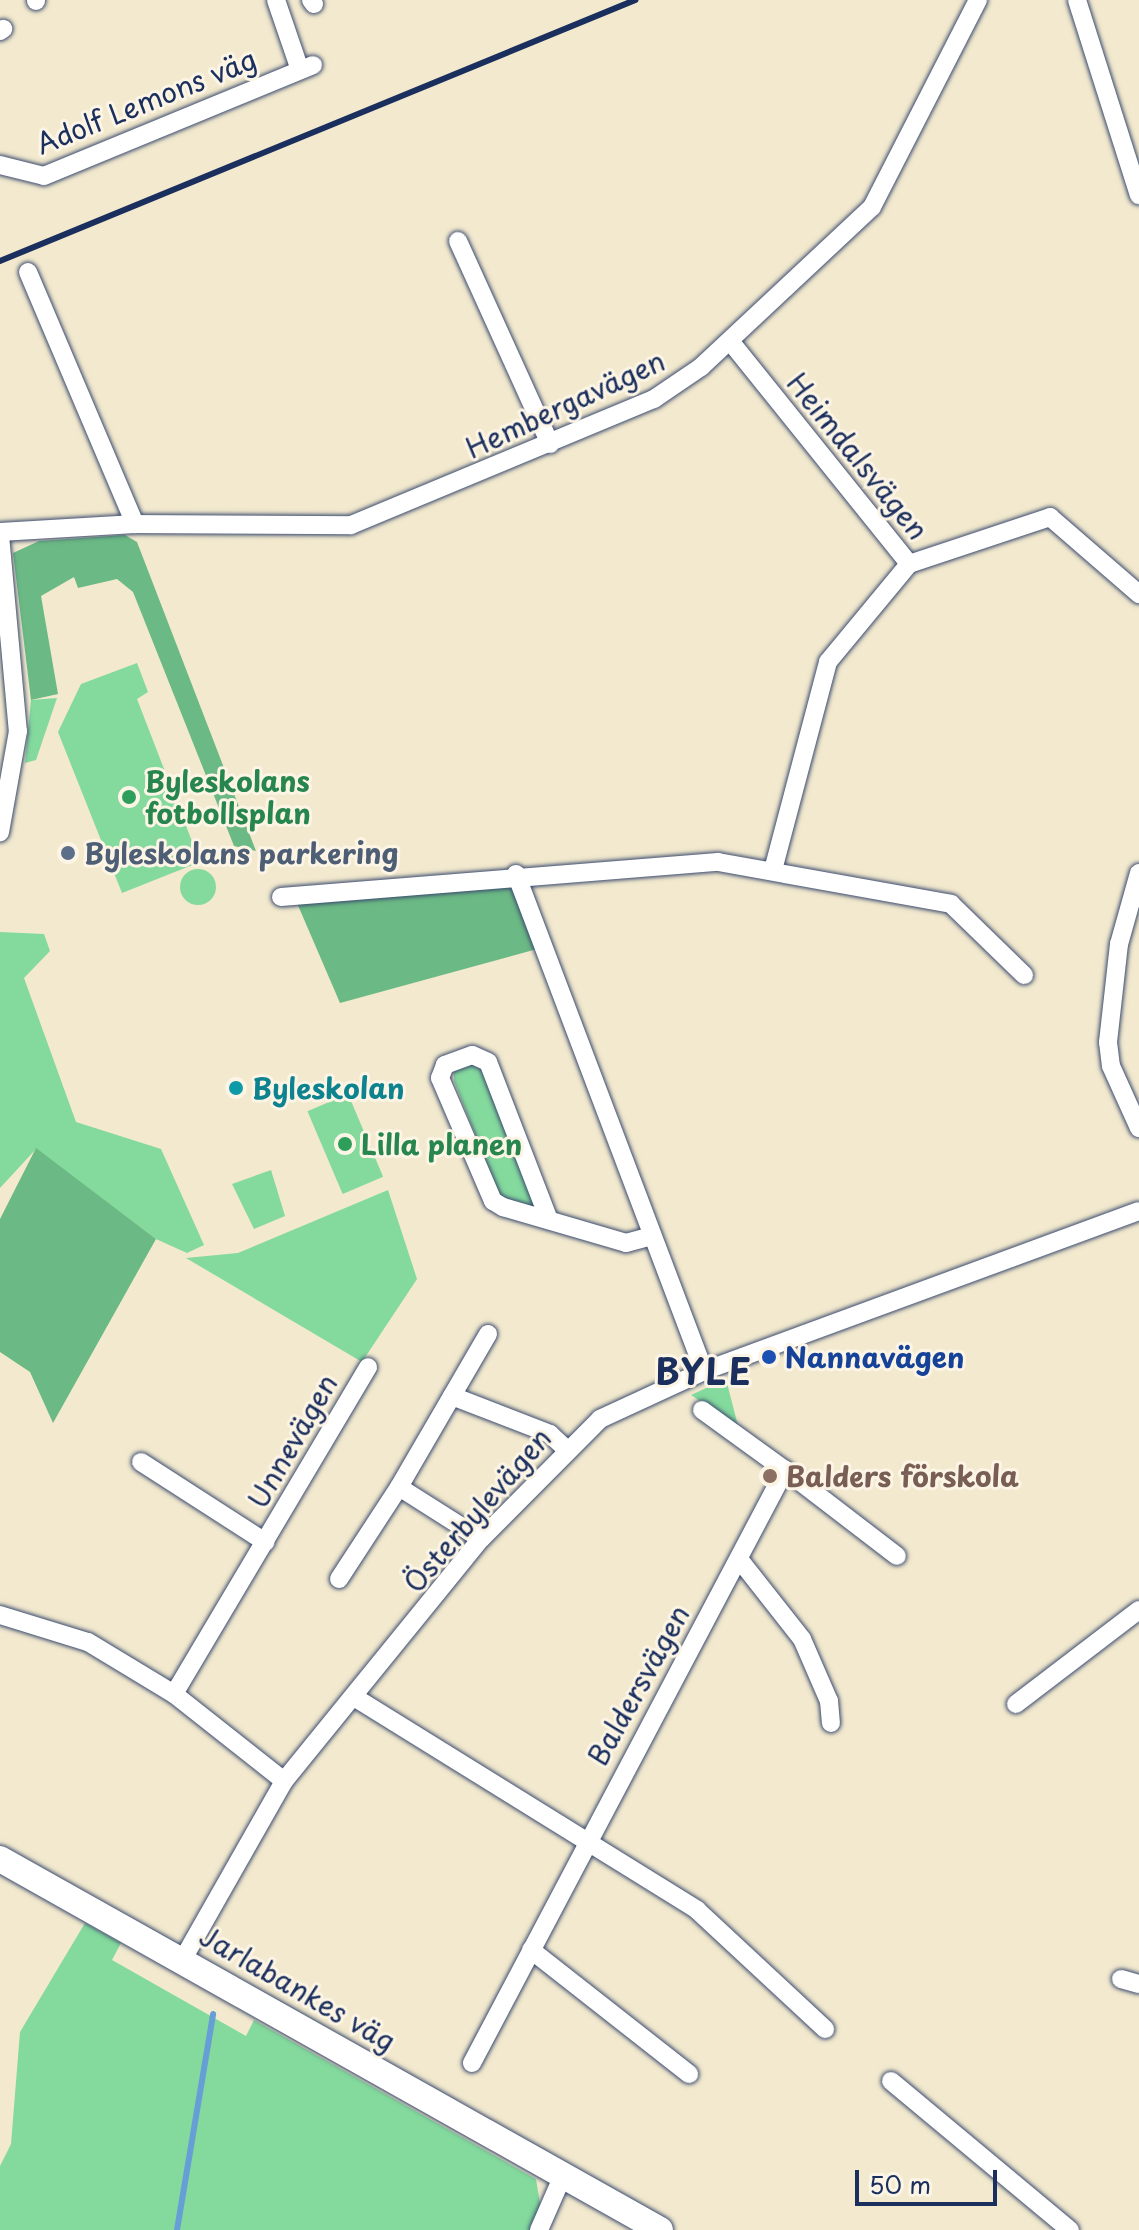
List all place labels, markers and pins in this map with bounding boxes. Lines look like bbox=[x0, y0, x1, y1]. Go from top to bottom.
place label: Byleskolans fotbollsplan bbox=[145, 764, 311, 830]
marker: Byleskolans fotbollsplan bbox=[120, 788, 138, 806]
place label: Byleskolans parkering bbox=[84, 836, 397, 870]
marker: Byleskolans parkering bbox=[59, 844, 77, 862]
place label: Byleskolan bbox=[252, 1071, 404, 1105]
marker: Byleskolan bbox=[227, 1079, 245, 1097]
place label: Lilla planen bbox=[361, 1127, 523, 1161]
marker: Lilla planen bbox=[336, 1135, 354, 1153]
place label: Nannavägen bbox=[785, 1340, 964, 1374]
marker: Nannavägen bbox=[760, 1348, 778, 1366]
place label: Balders förskola bbox=[786, 1459, 1019, 1493]
marker: Balders förskola bbox=[761, 1467, 779, 1485]

